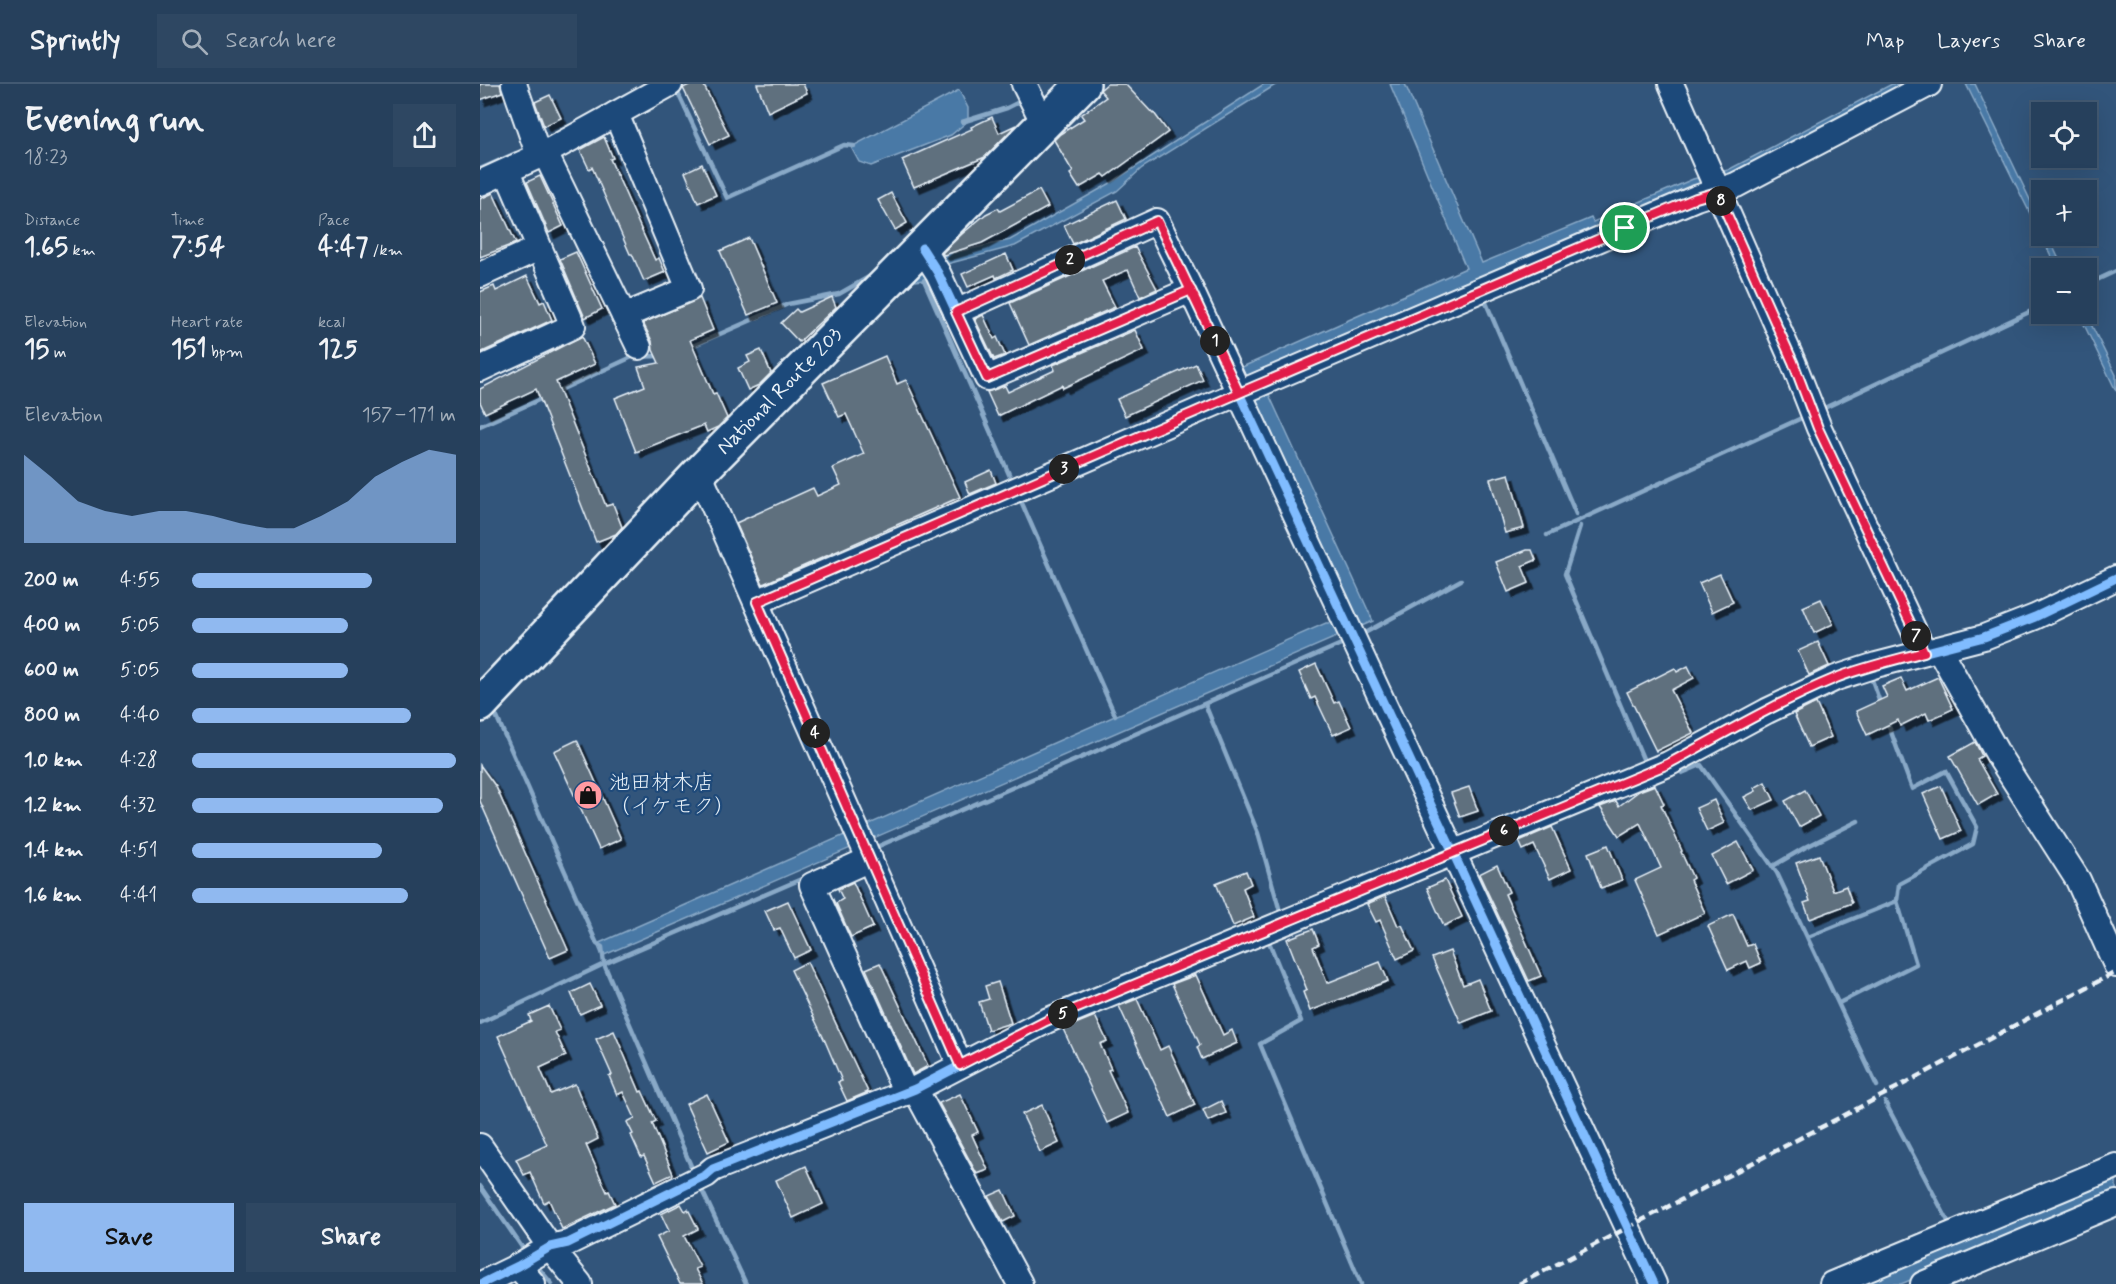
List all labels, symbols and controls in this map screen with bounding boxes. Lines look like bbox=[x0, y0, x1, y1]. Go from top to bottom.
search box bbox=[157, 14, 577, 68]
text: Sprintly bbox=[30, 23, 121, 60]
icon: search bbox=[178, 25, 211, 58]
text: Search here bbox=[226, 27, 336, 55]
text: Map bbox=[1866, 27, 1904, 55]
text: Layers bbox=[1937, 27, 2000, 55]
text: Share bbox=[2033, 27, 2086, 55]
text: Evening run bbox=[24, 99, 204, 143]
map controls bbox=[2031, 102, 2097, 324]
button: locate bbox=[2031, 102, 2097, 168]
button: share bbox=[393, 104, 456, 167]
text: 18:23 bbox=[24, 144, 68, 171]
button: + bbox=[2031, 180, 2097, 246]
pin: 8 bbox=[1706, 186, 1736, 216]
text: 8 bbox=[1716, 190, 1726, 211]
pin bbox=[1599, 202, 1650, 253]
text: Distance bbox=[24, 210, 80, 231]
text: Time bbox=[171, 210, 205, 231]
text: Pace bbox=[318, 210, 350, 231]
icon: arrive bbox=[1608, 211, 1641, 244]
text: 1.65 bbox=[24, 231, 68, 265]
text: 7:54 bbox=[171, 231, 225, 265]
text: 4:47 bbox=[318, 231, 368, 265]
text: km bbox=[68, 240, 96, 261]
text: /km bbox=[368, 240, 403, 261]
pin: 2 bbox=[1055, 245, 1085, 275]
text: 2 bbox=[1066, 249, 1074, 270]
button: − bbox=[2031, 258, 2097, 324]
text: Elevation bbox=[24, 312, 87, 333]
text: Heart rate bbox=[171, 312, 243, 333]
text: kcal bbox=[318, 312, 345, 333]
street label: National Route 203 bbox=[711, 321, 849, 461]
pin: 1 bbox=[1200, 326, 1230, 356]
text: 1 bbox=[1211, 330, 1219, 351]
text: 15 bbox=[24, 333, 49, 367]
text: 151 bbox=[171, 333, 207, 367]
text: 125 bbox=[318, 333, 358, 367]
text: m bbox=[49, 342, 67, 363]
text: bpm bbox=[207, 342, 243, 363]
text: Elevation bbox=[24, 402, 103, 429]
text: 157–171 m bbox=[362, 402, 456, 429]
pin: 3 bbox=[1049, 454, 1079, 484]
text: 3 bbox=[1060, 458, 1068, 479]
text: 200 m bbox=[24, 567, 79, 594]
text: 4:55 bbox=[120, 567, 160, 594]
text: 400 m bbox=[24, 612, 80, 639]
text: 5:05 bbox=[120, 612, 159, 639]
pin: 7 bbox=[1901, 621, 1931, 651]
text: 7 bbox=[1911, 625, 1921, 646]
text: 600 m bbox=[24, 657, 79, 684]
text: 5:05 bbox=[120, 657, 159, 684]
text: 800 m bbox=[24, 702, 80, 729]
text: 4:40 bbox=[120, 702, 160, 729]
pin: 4 bbox=[800, 718, 830, 748]
text: 4 bbox=[810, 722, 820, 743]
text: 1.0 km bbox=[24, 747, 83, 774]
text: 4:28 bbox=[120, 747, 158, 774]
place label: 池田材木店 （イケモク） bbox=[609, 769, 735, 821]
shop icon: 池田材木店 （イケモク） bbox=[572, 779, 604, 811]
text: 1.2 km bbox=[24, 792, 81, 819]
text: 4:32 bbox=[120, 792, 157, 819]
pin: 6 bbox=[1489, 816, 1519, 846]
text: 6 bbox=[1500, 820, 1508, 841]
text: 1.4 km bbox=[24, 837, 83, 864]
text: 4:51 bbox=[120, 837, 158, 864]
text: 1.6 km bbox=[24, 882, 82, 909]
text: 4:41 bbox=[120, 882, 157, 909]
pin: 5 bbox=[1048, 999, 1078, 1029]
text: 5 bbox=[1058, 1003, 1068, 1024]
button: Save bbox=[24, 1203, 234, 1272]
button: Share bbox=[246, 1203, 456, 1272]

